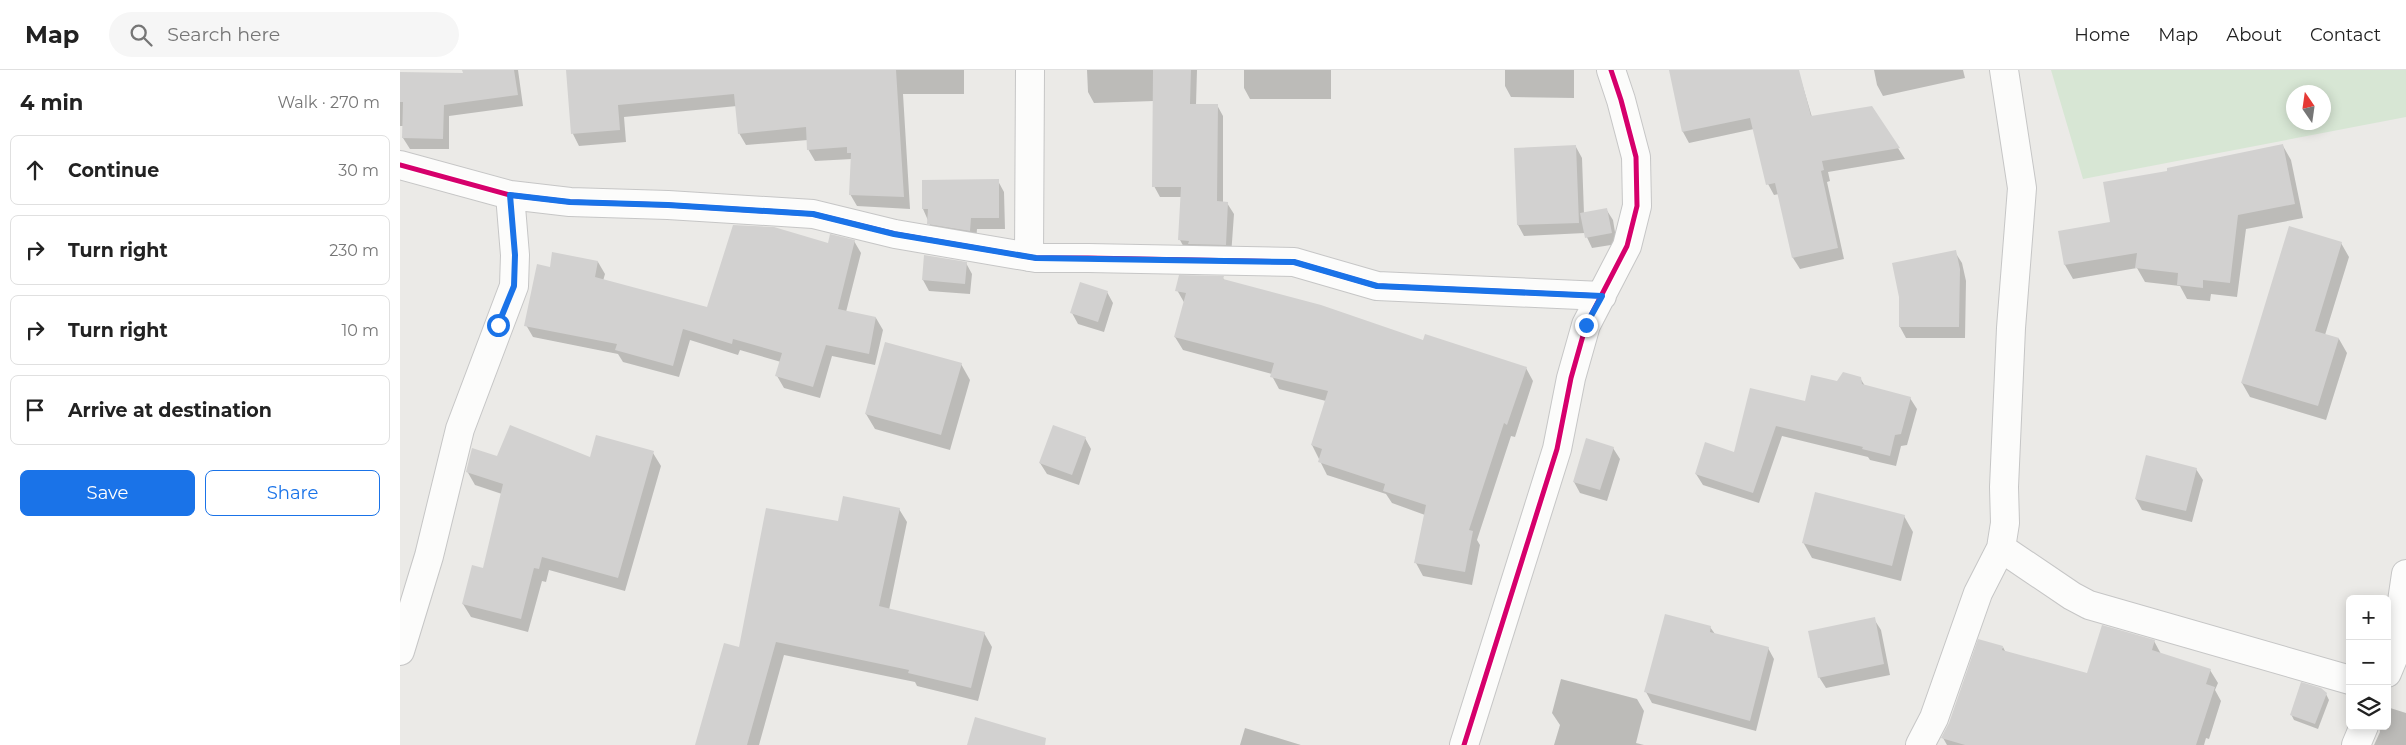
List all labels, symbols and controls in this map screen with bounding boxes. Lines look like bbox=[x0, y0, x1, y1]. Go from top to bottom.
search box bbox=[109, 12, 459, 57]
text: Map bbox=[25, 20, 79, 49]
icon: search bbox=[127, 21, 155, 49]
text: Search here bbox=[167, 23, 280, 46]
text: Home bbox=[2074, 24, 2130, 46]
text: Map bbox=[2158, 24, 2198, 46]
text: About bbox=[2226, 24, 2282, 46]
text: Contact bbox=[2310, 24, 2381, 46]
north arrow bbox=[2286, 85, 2331, 130]
text: 4 min bbox=[20, 90, 83, 115]
text: Walk · 270 m bbox=[277, 93, 380, 112]
icon: ahead bbox=[21, 156, 49, 184]
text: Continue bbox=[68, 159, 159, 182]
text: 30 m bbox=[338, 161, 379, 180]
icon: right bbox=[21, 236, 49, 264]
text: Turn right bbox=[68, 239, 168, 262]
text: 230 m bbox=[329, 241, 379, 260]
route start bbox=[487, 314, 510, 337]
route end bbox=[1575, 314, 1598, 337]
icon: right bbox=[21, 316, 49, 344]
text: Turn right bbox=[68, 319, 168, 342]
text: 10 m bbox=[341, 321, 379, 340]
icon: arrive bbox=[21, 396, 49, 424]
text: Arrive at destination bbox=[68, 399, 272, 422]
button: Save bbox=[20, 470, 195, 516]
button: Share bbox=[205, 470, 380, 516]
map controls bbox=[2346, 595, 2391, 730]
button: + bbox=[2346, 595, 2391, 640]
button: − bbox=[2346, 640, 2391, 685]
button: layers bbox=[2346, 685, 2391, 730]

